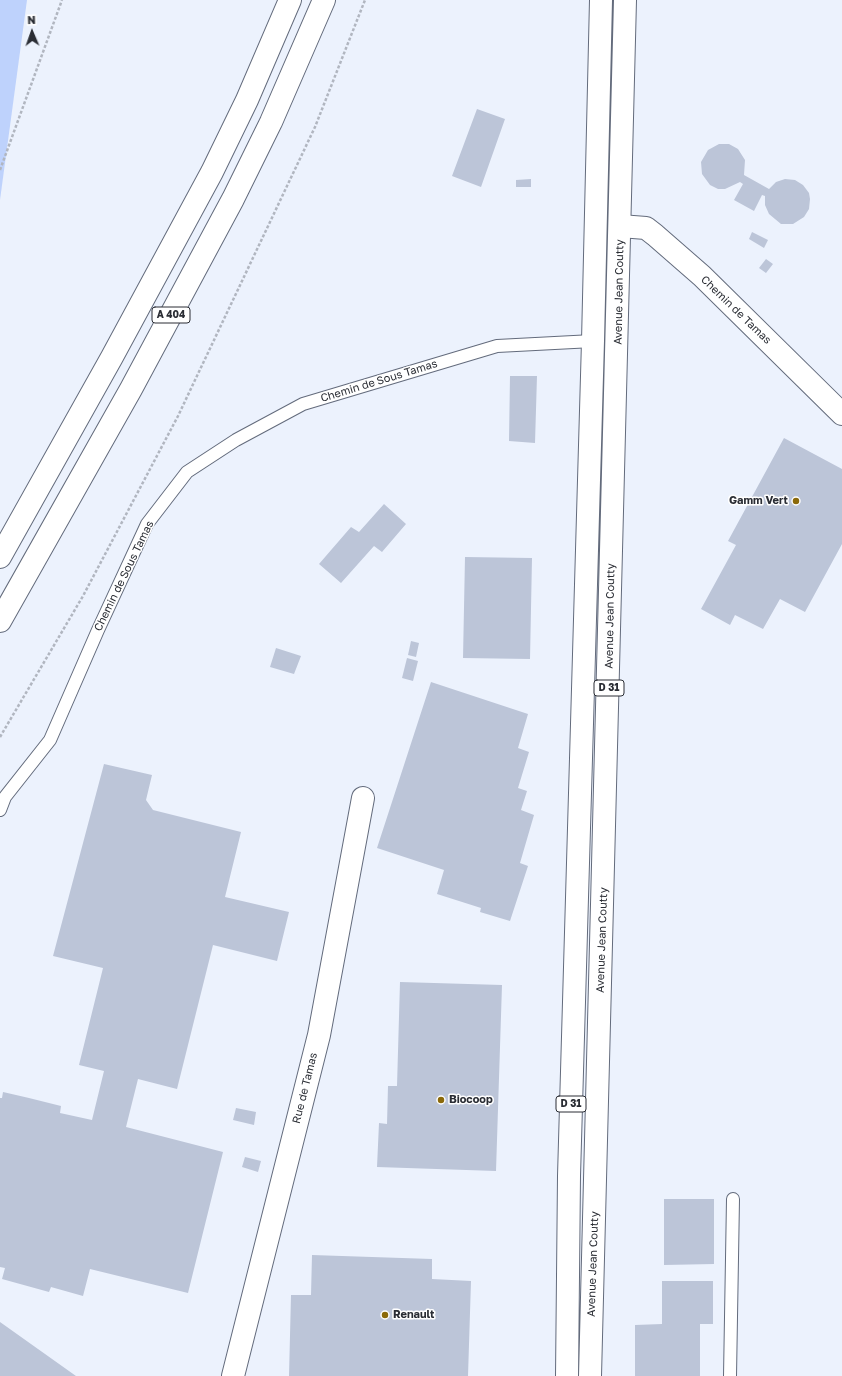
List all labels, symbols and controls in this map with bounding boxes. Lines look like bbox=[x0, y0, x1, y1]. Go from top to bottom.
north arrow bbox=[12, 12, 52, 52]
text: N bbox=[27, 13, 36, 26]
street label: Avenue Jean Coutty bbox=[611, 239, 627, 345]
street label: Chemin de Tamas bbox=[698, 273, 774, 347]
road number: A 404 bbox=[152, 307, 190, 323]
street label: Chemin de Sous Tamas bbox=[319, 357, 439, 405]
place label: Gamm Vert bbox=[729, 494, 788, 508]
marker: Gamm Vert bbox=[791, 496, 801, 506]
street label: Chemin de Sous Tamas bbox=[91, 519, 157, 633]
street label: Avenue Jean Coutty bbox=[602, 563, 618, 669]
road number: D 31 bbox=[594, 680, 624, 696]
street label: Avenue Jean Coutty bbox=[594, 887, 610, 993]
street label: Rue de Tamas bbox=[290, 1051, 320, 1125]
place label: Biocoop bbox=[449, 1093, 493, 1107]
marker: Biocoop bbox=[436, 1095, 446, 1105]
road number: D 31 bbox=[556, 1096, 586, 1112]
street label: Avenue Jean Coutty bbox=[585, 1211, 601, 1317]
place label: Renault bbox=[393, 1308, 434, 1322]
marker: Renault bbox=[380, 1310, 390, 1320]

